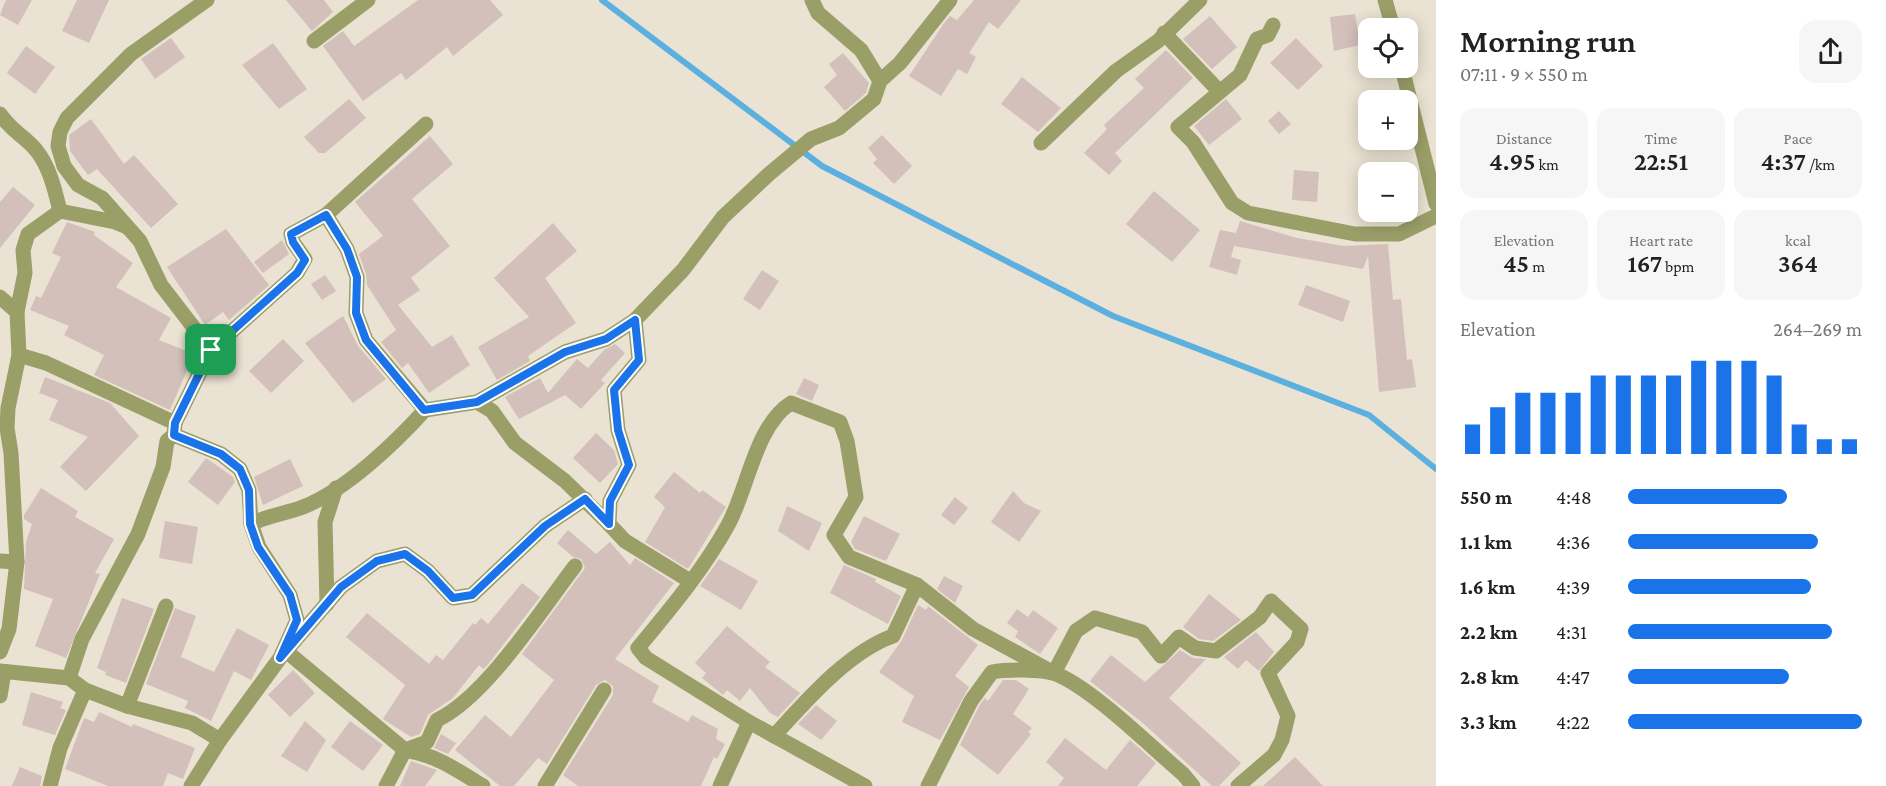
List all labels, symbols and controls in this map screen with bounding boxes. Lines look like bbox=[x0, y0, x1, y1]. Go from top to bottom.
map controls bbox=[1358, 18, 1418, 222]
button: locate bbox=[1358, 18, 1418, 78]
button: share bbox=[1799, 20, 1862, 83]
text: Morning run bbox=[1460, 22, 1636, 59]
text: 07:11 · 9 × 550 m bbox=[1460, 63, 1588, 85]
button: + bbox=[1358, 90, 1418, 150]
text: Distance bbox=[1496, 130, 1552, 147]
text: Time bbox=[1645, 130, 1677, 147]
text: Pace bbox=[1784, 130, 1812, 147]
text: 4.95 bbox=[1489, 147, 1535, 176]
text: 22:51 bbox=[1634, 147, 1688, 176]
text: 4:37 bbox=[1761, 147, 1806, 176]
text: km bbox=[1535, 156, 1559, 173]
text: /km bbox=[1806, 156, 1835, 173]
button: − bbox=[1358, 162, 1418, 222]
text: Elevation bbox=[1494, 232, 1554, 249]
text: Heart rate bbox=[1629, 232, 1693, 249]
text: kcal bbox=[1785, 232, 1811, 249]
text: 45 bbox=[1503, 249, 1529, 278]
text: 167 bbox=[1628, 249, 1662, 278]
text: 364 bbox=[1778, 249, 1818, 278]
text: m bbox=[1529, 258, 1545, 275]
text: bpm bbox=[1662, 258, 1694, 275]
text: Elevation bbox=[1460, 318, 1536, 340]
text: 264–269 m bbox=[1773, 318, 1862, 340]
pin bbox=[185, 324, 236, 375]
icon: arrive bbox=[194, 333, 227, 366]
text: 550 m bbox=[1460, 486, 1512, 508]
text: 4:48 bbox=[1556, 486, 1592, 508]
text: 1.1 km bbox=[1460, 531, 1512, 553]
text: 4:36 bbox=[1556, 531, 1590, 553]
text: 1.6 km bbox=[1460, 576, 1515, 598]
text: 4:39 bbox=[1556, 576, 1590, 598]
text: 2.2 km bbox=[1460, 621, 1518, 643]
text: 4:31 bbox=[1556, 621, 1587, 643]
text: 2.8 km bbox=[1460, 666, 1519, 688]
text: 4:47 bbox=[1556, 666, 1590, 688]
text: 3.3 km bbox=[1460, 711, 1517, 733]
text: 4:22 bbox=[1556, 711, 1590, 733]

